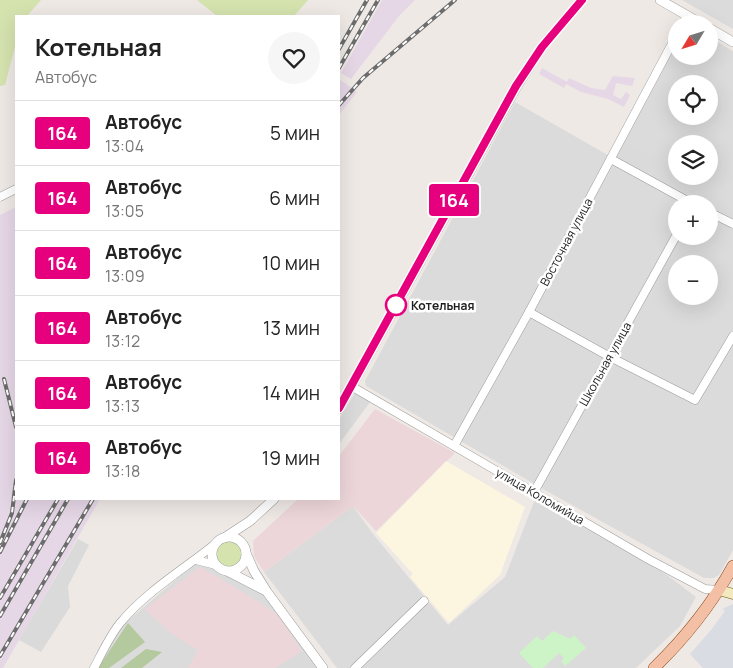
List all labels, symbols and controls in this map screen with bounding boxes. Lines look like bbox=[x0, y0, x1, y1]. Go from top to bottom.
north arrow bbox=[668, 15, 718, 65]
map controls bbox=[668, 15, 718, 305]
text: Котельная bbox=[35, 30, 162, 63]
button: heart bbox=[268, 32, 320, 84]
text: Автобус bbox=[35, 66, 97, 88]
button: locate bbox=[668, 75, 718, 125]
text: Автобус bbox=[105, 109, 182, 135]
text: 5 мин bbox=[270, 120, 320, 146]
text: 164 bbox=[47, 121, 78, 145]
text: 13:04 bbox=[105, 135, 144, 157]
button: layers bbox=[668, 135, 718, 185]
text: Автобус bbox=[105, 174, 182, 200]
line badge: 164 bbox=[425, 184, 483, 216]
text: 6 мин bbox=[269, 185, 320, 211]
text: 164 bbox=[47, 186, 78, 210]
text: 164 bbox=[439, 188, 469, 212]
street label: Восточная улица bbox=[536, 195, 596, 289]
button: + bbox=[668, 195, 718, 245]
text: 13:05 bbox=[105, 200, 144, 222]
text: Автобус bbox=[105, 239, 182, 265]
text: 10 мин bbox=[262, 250, 320, 276]
text: 164 bbox=[47, 251, 78, 275]
button: − bbox=[668, 255, 718, 305]
text: 13:09 bbox=[105, 265, 145, 287]
marker: Котельная bbox=[385, 294, 407, 316]
place label: Котельная bbox=[411, 297, 474, 314]
text: Автобус bbox=[105, 304, 182, 330]
text: 13 мин bbox=[263, 315, 320, 341]
text: 164 bbox=[47, 316, 78, 340]
street label: Школьная улица bbox=[575, 319, 635, 409]
text: 13:12 bbox=[105, 330, 140, 352]
text: Автобус bbox=[105, 369, 182, 395]
text: 14 мин bbox=[262, 380, 320, 406]
text: 164 bbox=[47, 381, 78, 405]
text: 13:13 bbox=[105, 395, 140, 417]
text: Автобус bbox=[105, 434, 182, 460]
text: 19 мин bbox=[262, 445, 320, 471]
text: 164 bbox=[47, 446, 78, 470]
text: 13:18 bbox=[105, 460, 140, 482]
street label: улица Коломийца bbox=[492, 464, 588, 528]

